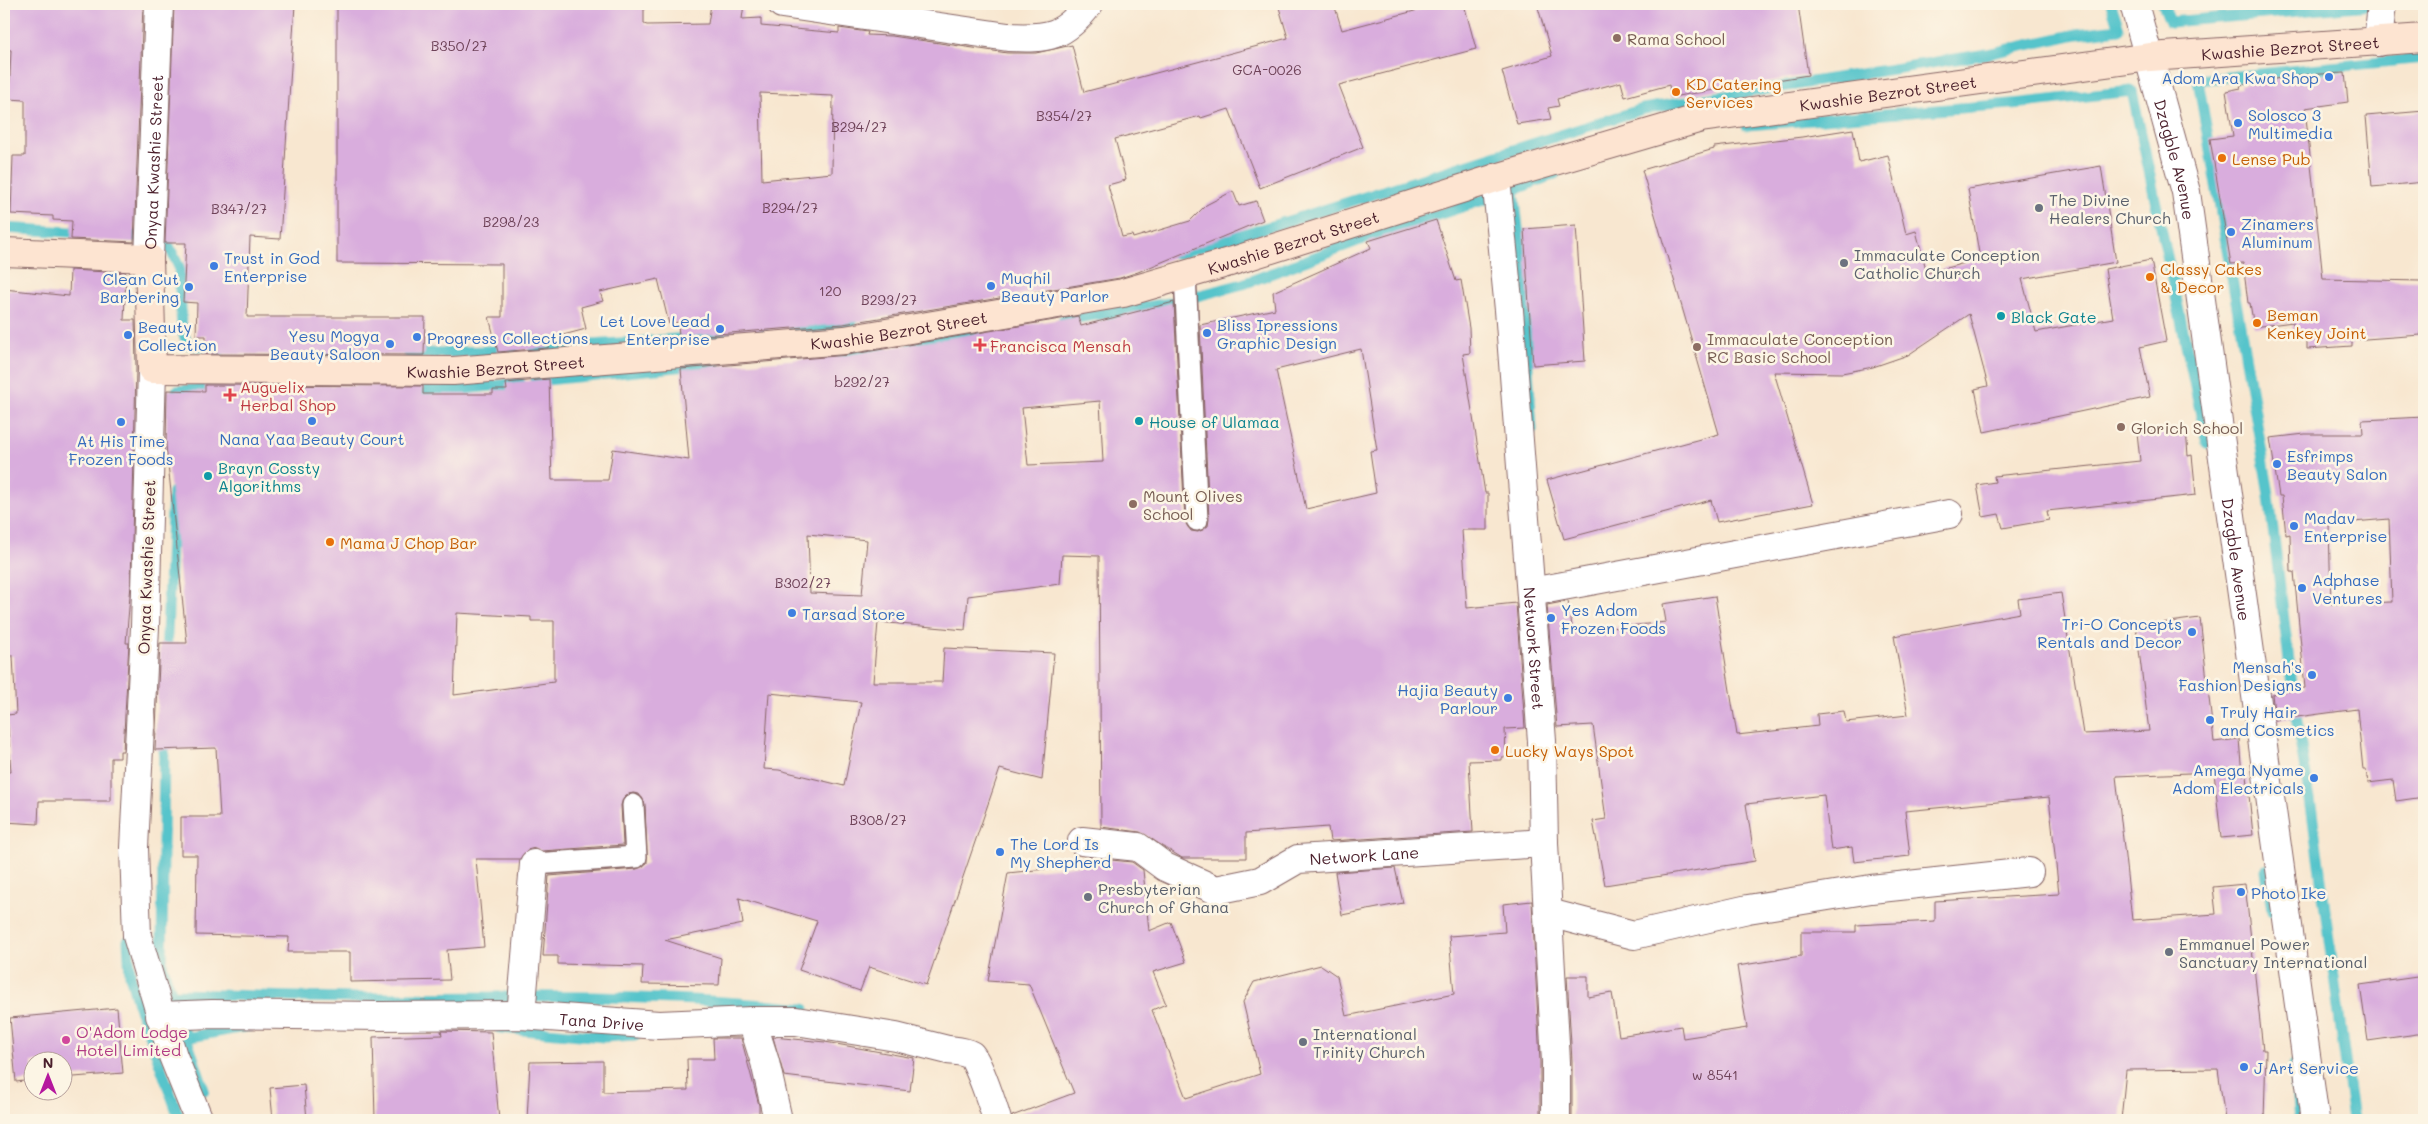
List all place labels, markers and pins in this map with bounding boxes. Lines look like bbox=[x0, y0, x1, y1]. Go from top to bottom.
place label: Rama School bbox=[1627, 28, 1726, 49]
marker: Rama School bbox=[1611, 32, 1623, 44]
place label: Adom Ara Kwa Shop bbox=[2162, 67, 2319, 88]
marker: Adom Ara Kwa Shop bbox=[2323, 71, 2335, 83]
place label: KD Catering Services bbox=[1686, 73, 1781, 112]
marker: KD Catering Services bbox=[1670, 86, 1682, 98]
place label: Solosco 3 Multimedia bbox=[2248, 104, 2333, 143]
marker: Solosco 3 Multimedia bbox=[2232, 117, 2244, 129]
place label: Lense Pub bbox=[2232, 148, 2311, 169]
marker: Lense Pub bbox=[2216, 152, 2228, 164]
place label: The Divine Healers Church bbox=[2049, 189, 2171, 228]
marker: The Divine Healers Church bbox=[2033, 202, 2045, 214]
place label: Zinamers Aluminum bbox=[2241, 213, 2314, 252]
marker: Zinamers Aluminum bbox=[2225, 226, 2237, 238]
place label: Immaculate Conception Catholic Church bbox=[1854, 244, 2040, 283]
place label: Trust in God Enterprise bbox=[224, 247, 320, 286]
marker: Immaculate Conception Catholic Church bbox=[1838, 257, 1850, 269]
place label: Classy Cakes & Decor bbox=[2160, 258, 2262, 297]
marker: Trust in God Enterprise bbox=[208, 260, 220, 272]
place label: Muqhil Beauty Parlor bbox=[1001, 267, 1109, 306]
place label: Clean Cut Barbering bbox=[100, 268, 179, 307]
marker: Classy Cakes & Decor bbox=[2144, 271, 2156, 283]
marker: Muqhil Beauty Parlor bbox=[985, 280, 997, 292]
marker: Clean Cut Barbering bbox=[183, 281, 195, 293]
place label: Beman Kenkey Joint bbox=[2267, 304, 2366, 343]
place label: Black Gate bbox=[2011, 306, 2097, 327]
place label: Let Love Lead Enterprise bbox=[600, 310, 710, 349]
marker: Black Gate bbox=[1995, 310, 2007, 322]
place label: Bliss Ipressions Graphic Design bbox=[1217, 314, 1338, 353]
place label: Beauty Collection bbox=[138, 316, 217, 355]
marker: Beman Kenkey Joint bbox=[2251, 317, 2263, 329]
marker: Let Love Lead Enterprise bbox=[714, 323, 726, 335]
place label: Yesu Mogya Beauty Saloon bbox=[270, 325, 380, 364]
place label: Progress Collections bbox=[427, 327, 589, 348]
marker: Bliss Ipressions Graphic Design bbox=[1201, 327, 1213, 339]
place label: Immaculate Conception RC Basic School bbox=[1707, 328, 1893, 367]
marker: Beauty Collection bbox=[122, 329, 134, 341]
marker: Progress Collections bbox=[411, 331, 423, 343]
place label: Francisca Mensah bbox=[990, 335, 1131, 356]
marker: Yesu Mogya Beauty Saloon bbox=[384, 338, 396, 350]
marker: Francisca Mensah bbox=[974, 339, 986, 351]
marker: Immaculate Conception RC Basic School bbox=[1691, 341, 1703, 353]
place label: Auguelix Herbal Shop bbox=[240, 376, 336, 415]
marker: Auguelix Herbal Shop bbox=[224, 389, 236, 401]
place label: House of Ulamaa bbox=[1149, 411, 1280, 432]
marker: Nana Yaa Beauty Court bbox=[306, 415, 318, 427]
marker: House of Ulamaa bbox=[1133, 415, 1145, 427]
marker: At His Time Frozen Foods bbox=[115, 416, 127, 428]
place label: Glorich School bbox=[2131, 417, 2243, 438]
marker: Glorich School bbox=[2115, 421, 2127, 433]
place label: Nana Yaa Beauty Court bbox=[219, 428, 405, 449]
place label: At His Time Frozen Foods bbox=[68, 430, 174, 469]
place label: Esfrimps Beauty Salon bbox=[2287, 445, 2387, 484]
place label: Brayn Cossty Algorithms bbox=[218, 457, 320, 496]
marker: Esfrimps Beauty Salon bbox=[2271, 458, 2283, 470]
marker: Brayn Cossty Algorithms bbox=[202, 470, 214, 482]
place label: Mount Olives School bbox=[1143, 485, 1243, 524]
marker: Mount Olives School bbox=[1127, 498, 1139, 510]
place label: Madav Enterprise bbox=[2304, 507, 2388, 546]
marker: Madav Enterprise bbox=[2288, 520, 2300, 532]
place label: Mama J Chop Bar bbox=[340, 532, 477, 553]
marker: Mama J Chop Bar bbox=[324, 536, 336, 548]
place label: Adphase Ventures bbox=[2312, 569, 2383, 608]
marker: Adphase Ventures bbox=[2296, 582, 2308, 594]
place label: Yes Adom Frozen Foods bbox=[1561, 599, 1666, 638]
place label: Tarsad Store bbox=[802, 603, 905, 624]
marker: Tarsad Store bbox=[786, 607, 798, 619]
marker: Yes Adom Frozen Foods bbox=[1545, 612, 1557, 624]
place label: Tri-O Concepts Rentals and Decor bbox=[2037, 613, 2182, 652]
marker: Tri-O Concepts Rentals and Decor bbox=[2186, 626, 2198, 638]
place label: Mensah's Fashion Designs bbox=[2178, 656, 2302, 695]
marker: Mensah's Fashion Designs bbox=[2306, 669, 2318, 681]
place label: Hajia Beauty Parlour bbox=[1397, 679, 1498, 718]
marker: Hajia Beauty Parlour bbox=[1502, 692, 1514, 704]
place label: Truly Hair and Cosmetics bbox=[2220, 701, 2335, 740]
marker: Truly Hair and Cosmetics bbox=[2204, 714, 2216, 726]
place label: Lucky Ways Spot bbox=[1505, 740, 1634, 761]
marker: Lucky Ways Spot bbox=[1489, 744, 1501, 756]
place label: Amega Nyame Adom Electricals bbox=[2172, 759, 2304, 798]
marker: Amega Nyame Adom Electricals bbox=[2308, 772, 2320, 784]
place label: The Lord Is My Shepherd bbox=[1010, 833, 1111, 872]
marker: The Lord Is My Shepherd bbox=[994, 846, 1006, 858]
place label: Presbyterian Church of Ghana bbox=[1098, 878, 1229, 917]
place label: Photo Ike bbox=[2251, 882, 2326, 903]
marker: Photo Ike bbox=[2235, 886, 2247, 898]
marker: Presbyterian Church of Ghana bbox=[1082, 891, 1094, 903]
place label: Emmanuel Power Sanctuary International bbox=[2179, 933, 2367, 972]
marker: Emmanuel Power Sanctuary International bbox=[2163, 946, 2175, 958]
place label: O'Adom Lodge Hotel Limited bbox=[76, 1021, 188, 1060]
place label: International Trinity Church bbox=[1313, 1023, 1425, 1062]
marker: O'Adom Lodge Hotel Limited bbox=[60, 1034, 72, 1046]
marker: International Trinity Church bbox=[1297, 1036, 1309, 1048]
place label: J Art Service bbox=[2254, 1057, 2359, 1078]
marker: J Art Service bbox=[2238, 1061, 2250, 1073]

